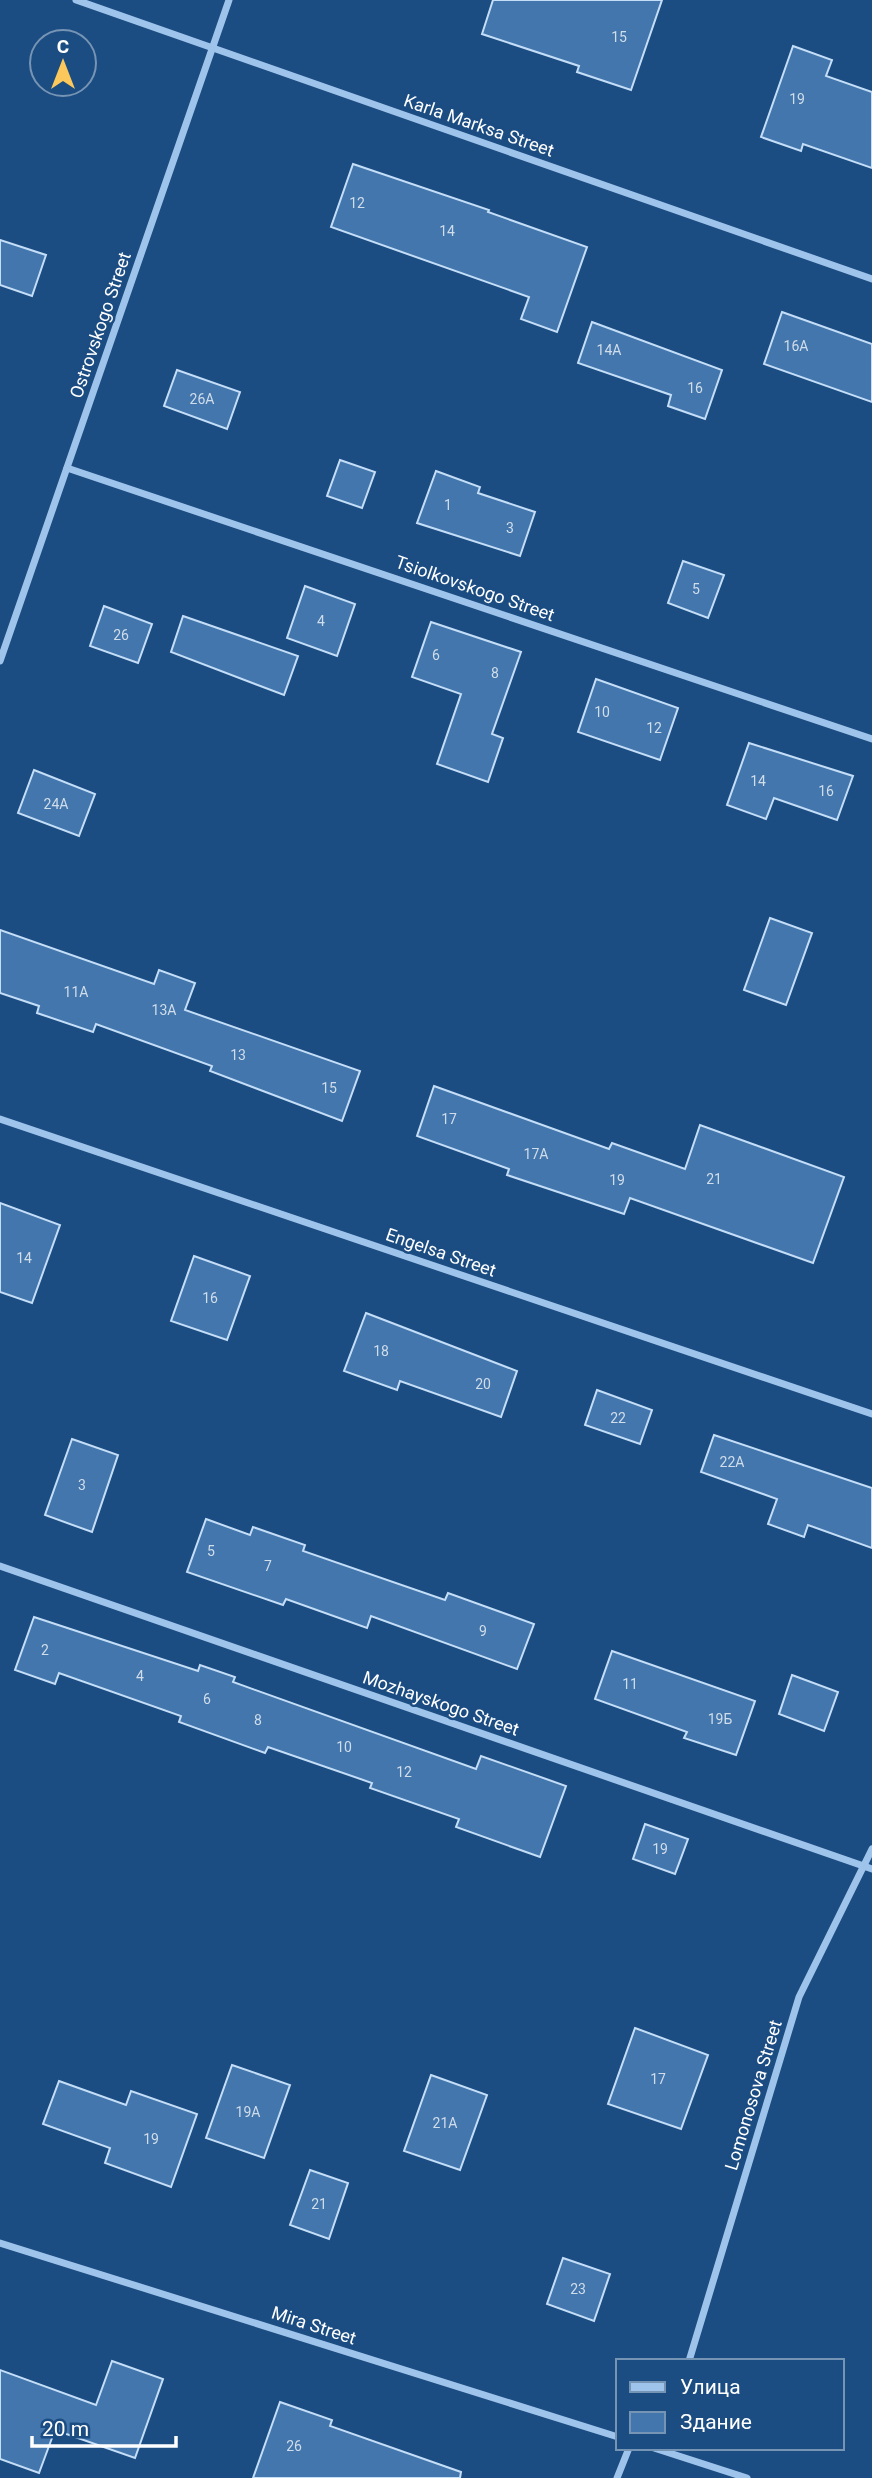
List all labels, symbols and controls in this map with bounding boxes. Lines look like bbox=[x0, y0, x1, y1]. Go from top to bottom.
north arrow bbox=[28, 28, 98, 98]
house number: 15 bbox=[611, 29, 627, 45]
text: С bbox=[57, 35, 69, 58]
street label: Karla Marksa Street bbox=[401, 89, 557, 161]
house number: 19 bbox=[789, 91, 805, 107]
house number: 12 bbox=[349, 195, 365, 211]
house number: 14 bbox=[439, 223, 455, 239]
street label: Ostrovskogo Street bbox=[65, 249, 135, 401]
house number: 16А bbox=[784, 338, 808, 354]
house number: 14А bbox=[597, 342, 621, 358]
house number: 16 bbox=[687, 380, 703, 396]
house number: 26А bbox=[190, 391, 214, 407]
house number: 1 bbox=[444, 497, 452, 513]
house number: 3 bbox=[506, 520, 514, 536]
street label: Tsiolkovskogo Street bbox=[393, 551, 557, 625]
house number: 5 bbox=[692, 581, 700, 597]
house number: 4 bbox=[317, 613, 325, 629]
house number: 26 bbox=[113, 627, 129, 643]
house number: 6 bbox=[432, 647, 440, 663]
house number: 8 bbox=[491, 665, 499, 681]
house number: 10 bbox=[594, 704, 610, 720]
house number: 12 bbox=[646, 720, 662, 736]
house number: 14 bbox=[750, 773, 766, 789]
house number: 16 bbox=[818, 783, 834, 799]
house number: 24А bbox=[44, 796, 68, 812]
house number: 11А bbox=[64, 984, 88, 1000]
house number: 13А bbox=[152, 1002, 176, 1018]
house number: 13 bbox=[230, 1047, 246, 1063]
house number: 15 bbox=[321, 1080, 337, 1096]
house number: 17 bbox=[441, 1111, 457, 1127]
house number: 17А bbox=[524, 1146, 548, 1162]
house number: 21 bbox=[706, 1171, 722, 1187]
house number: 19 bbox=[609, 1172, 625, 1188]
street label: Engelsa Street bbox=[383, 1223, 499, 1281]
house number: 14 bbox=[16, 1250, 32, 1266]
house number: 16 bbox=[202, 1290, 218, 1306]
house number: 18 bbox=[373, 1343, 389, 1359]
house number: 20 bbox=[475, 1376, 491, 1392]
house number: 22 bbox=[610, 1410, 626, 1426]
house number: 22А bbox=[720, 1454, 744, 1470]
house number: 3 bbox=[78, 1477, 86, 1493]
house number: 5 bbox=[207, 1543, 215, 1559]
house number: 7 bbox=[264, 1558, 272, 1574]
house number: 9 bbox=[479, 1623, 487, 1639]
house number: 2 bbox=[41, 1642, 49, 1658]
street label: Mozhayskogo Street bbox=[360, 1666, 522, 1740]
house number: 4 bbox=[136, 1668, 144, 1684]
house number: 11 bbox=[622, 1676, 638, 1692]
house number: 6 bbox=[203, 1691, 211, 1707]
house number: 19Б bbox=[708, 1711, 732, 1727]
house number: 8 bbox=[254, 1712, 262, 1728]
house number: 10 bbox=[336, 1739, 352, 1755]
house number: 12 bbox=[396, 1764, 412, 1780]
house number: 19 bbox=[652, 1841, 668, 1857]
street label: Lomonosova Street bbox=[720, 2017, 786, 2173]
house number: 17 bbox=[650, 2071, 666, 2087]
house number: 19А bbox=[236, 2104, 260, 2120]
house number: 21А bbox=[433, 2115, 457, 2131]
house number: 19 bbox=[143, 2131, 159, 2147]
house number: 21 bbox=[311, 2196, 327, 2212]
house number: 23 bbox=[570, 2281, 586, 2297]
street label: Mira Street bbox=[269, 2301, 359, 2349]
legend bbox=[616, 2359, 844, 2450]
text: Улица bbox=[680, 2375, 741, 2399]
scale bar bbox=[32, 2404, 175, 2448]
text: Здание bbox=[680, 2410, 752, 2434]
text: 20 m bbox=[42, 2417, 89, 2441]
house number: 26 bbox=[286, 2438, 302, 2454]

